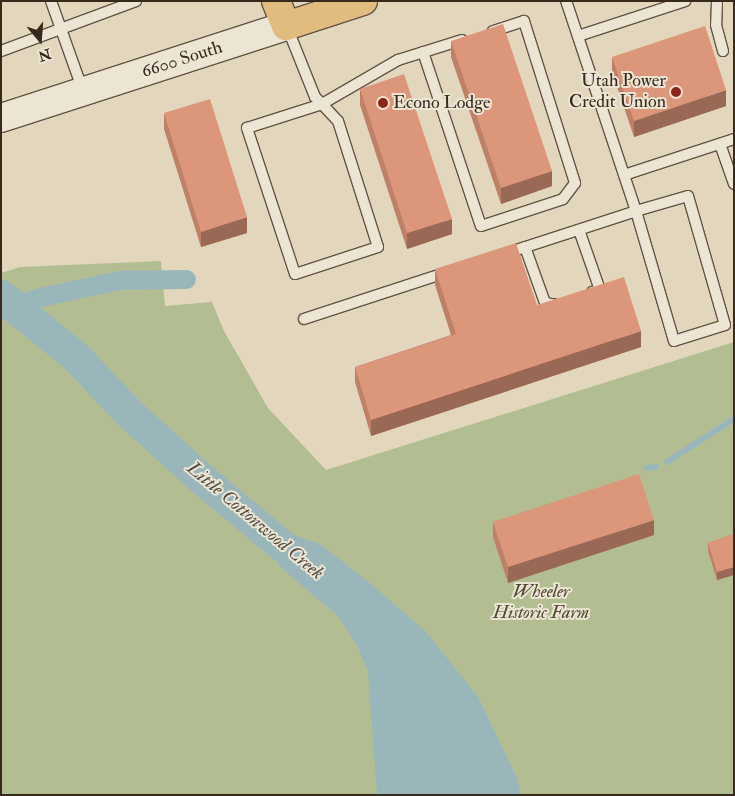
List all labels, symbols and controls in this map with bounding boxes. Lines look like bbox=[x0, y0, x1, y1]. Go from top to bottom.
north arrow bbox=[15, 15, 65, 65]
street label: 6600 South bbox=[139, 37, 225, 83]
text: N bbox=[36, 45, 53, 65]
place label: Utah Power Credit Union bbox=[569, 71, 666, 114]
marker: Utah Power Credit Union bbox=[670, 86, 682, 98]
place label: Econo Lodge bbox=[393, 92, 491, 114]
marker: Econo Lodge bbox=[377, 97, 389, 109]
water label: Little Cottonwood Creek bbox=[182, 457, 328, 585]
park label: Wheeler Historic Farm bbox=[493, 582, 589, 624]

